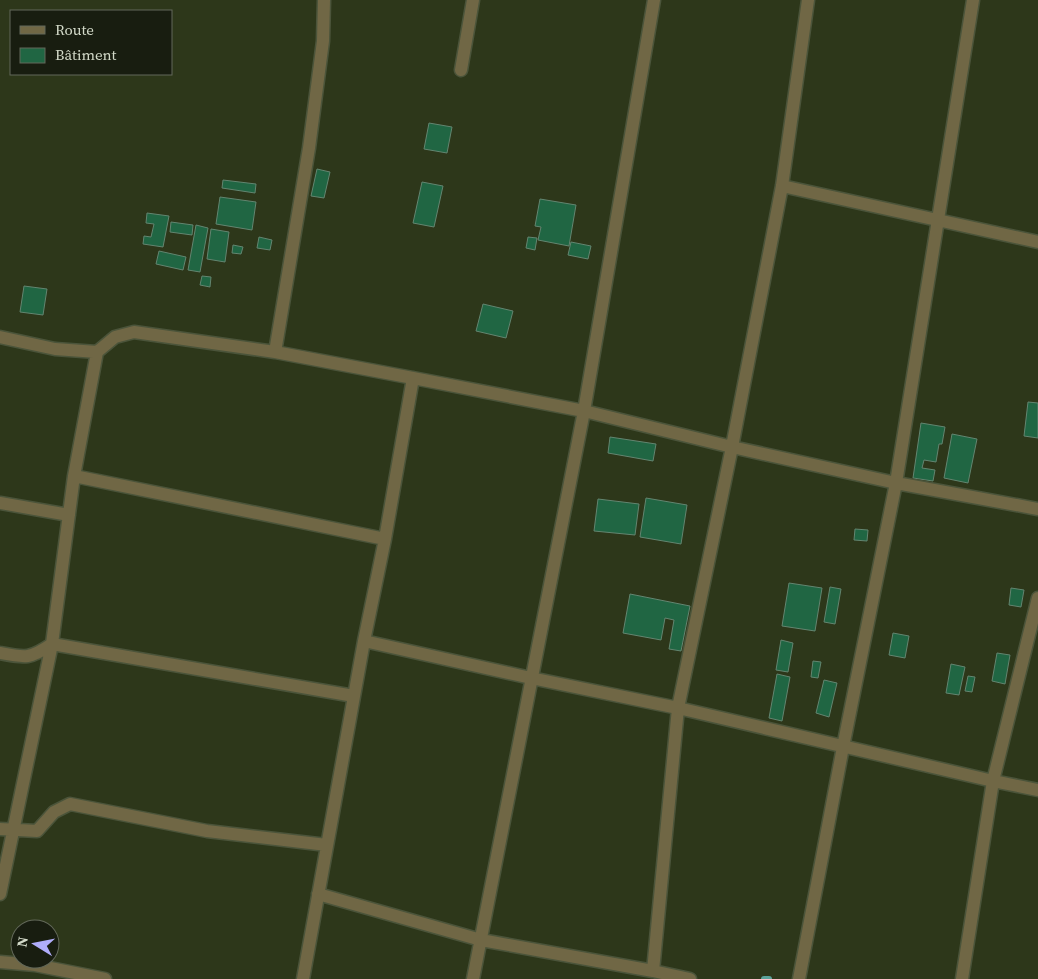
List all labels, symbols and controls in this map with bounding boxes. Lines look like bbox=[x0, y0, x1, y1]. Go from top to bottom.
legend bbox=[10, 10, 172, 75]
text: Route bbox=[55, 19, 94, 40]
text: Bâtiment bbox=[55, 44, 117, 65]
north arrow bbox=[10, 919, 60, 969]
text: N bbox=[11, 935, 33, 949]

